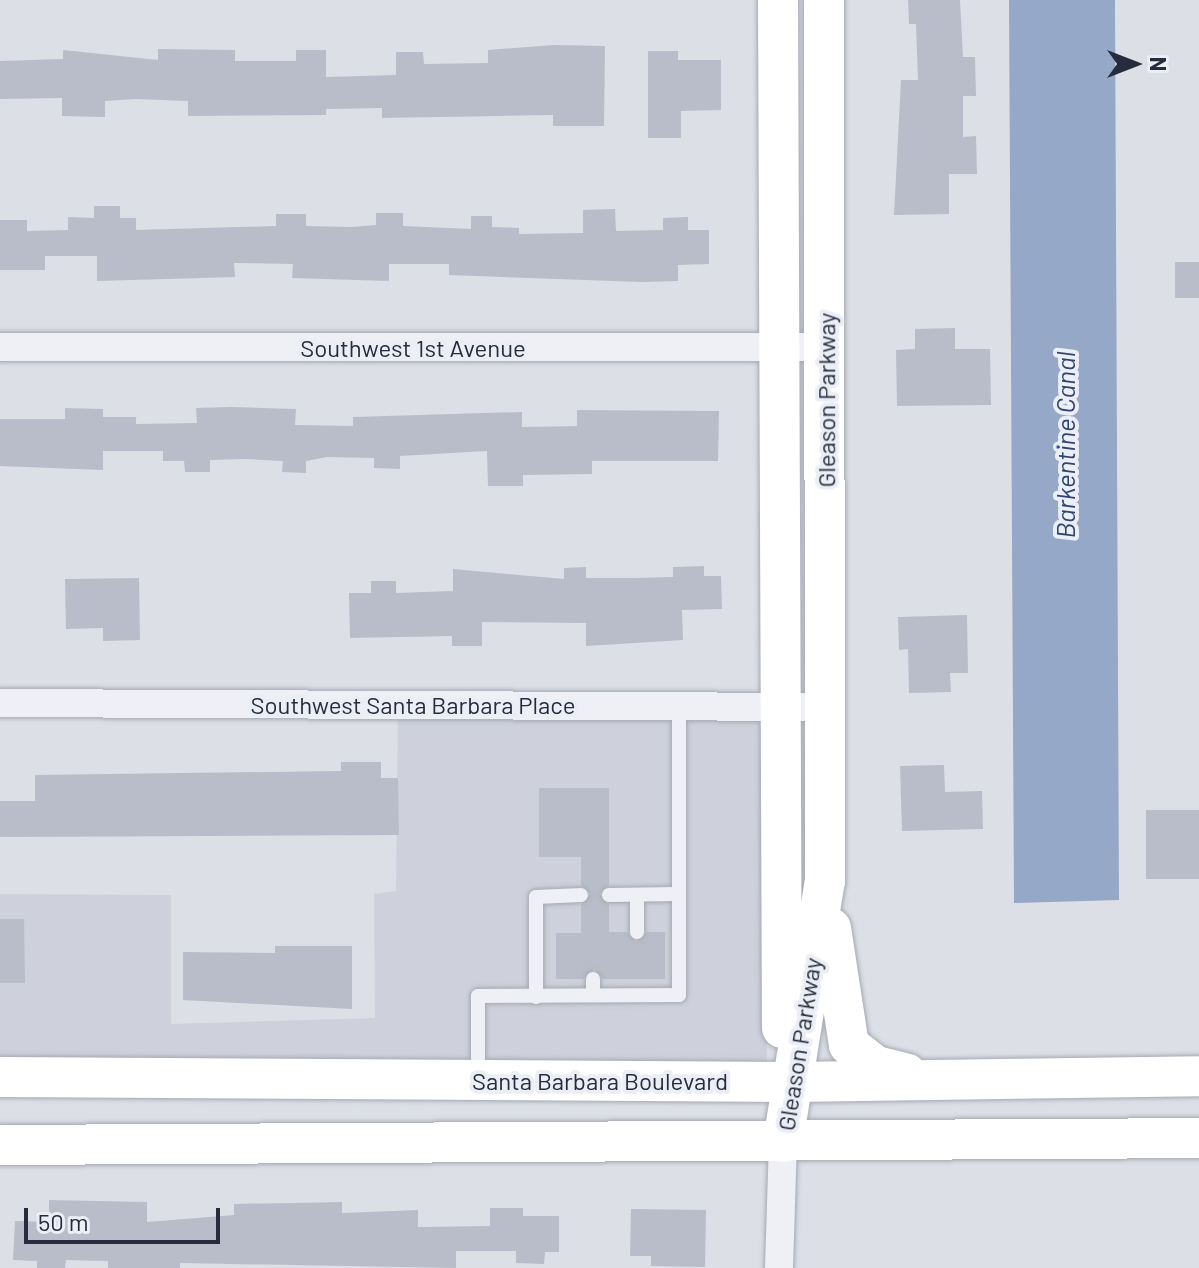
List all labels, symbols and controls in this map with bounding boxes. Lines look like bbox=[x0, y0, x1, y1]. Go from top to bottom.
north arrow bbox=[1095, 24, 1175, 104]
text: N bbox=[1146, 57, 1172, 71]
street label: Gleason Parkway bbox=[812, 313, 840, 487]
street label: Southwest 1st Avenue bbox=[300, 334, 526, 362]
water label: Barkentine Canal bbox=[1049, 352, 1081, 538]
street label: Southwest Santa Barbara Place bbox=[250, 691, 576, 719]
street label: Gleason Parkway bbox=[771, 955, 827, 1133]
street label: Santa Barbara Boulevard bbox=[472, 1067, 728, 1095]
scale bar bbox=[28, 1192, 224, 1242]
text: 50 m bbox=[38, 1207, 89, 1236]

